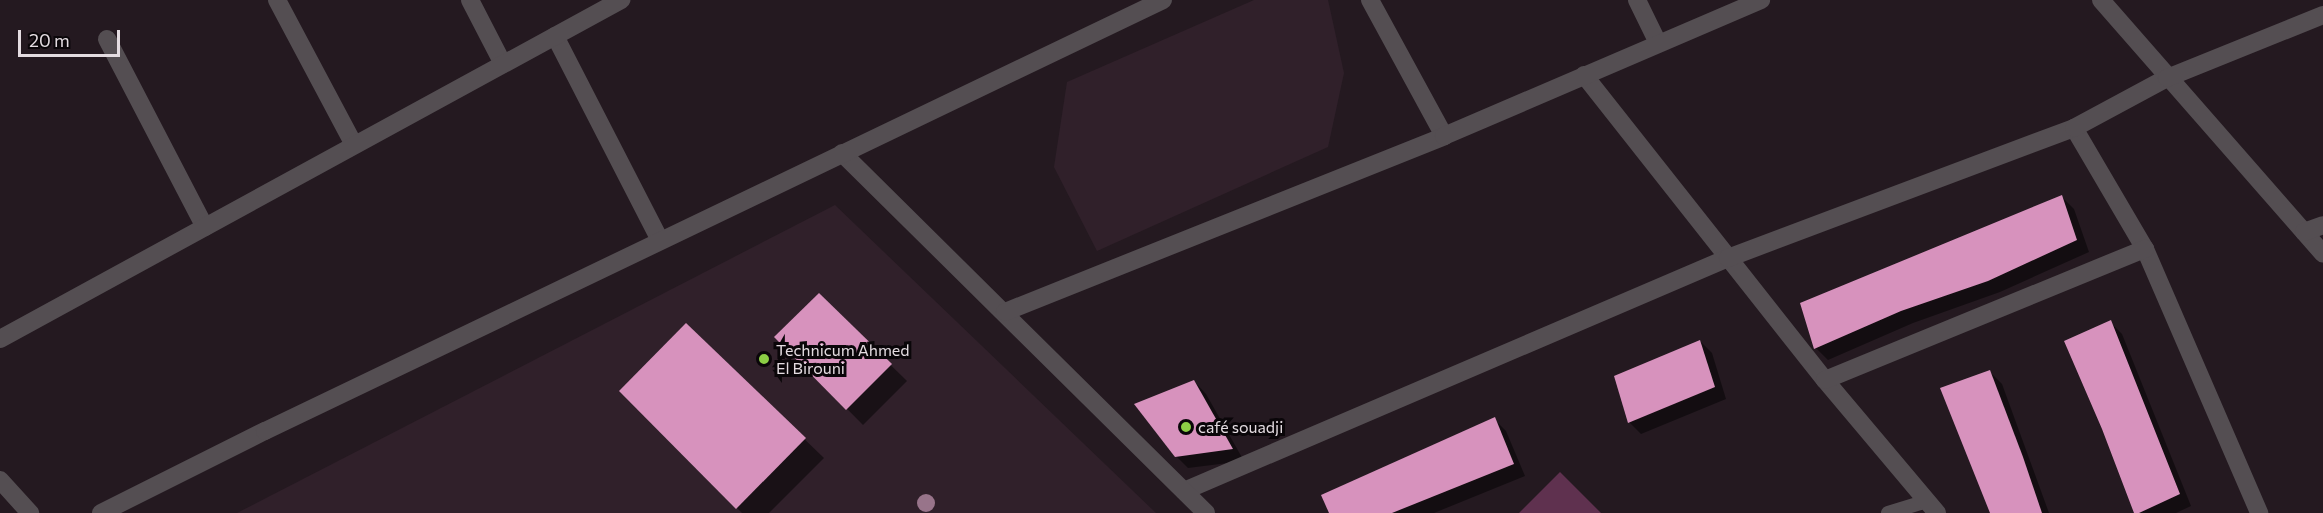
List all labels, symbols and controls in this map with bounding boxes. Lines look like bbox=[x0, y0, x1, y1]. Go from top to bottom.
scale bar bbox=[21, 18, 123, 56]
text: 20 m bbox=[29, 29, 70, 51]
place label: Technicum Ahmed El Birouni bbox=[776, 340, 910, 378]
marker: Technicum Ahmed El Birouni bbox=[757, 352, 771, 366]
place label: café souadji bbox=[1198, 417, 1283, 437]
marker: café souadji bbox=[1179, 420, 1193, 434]

